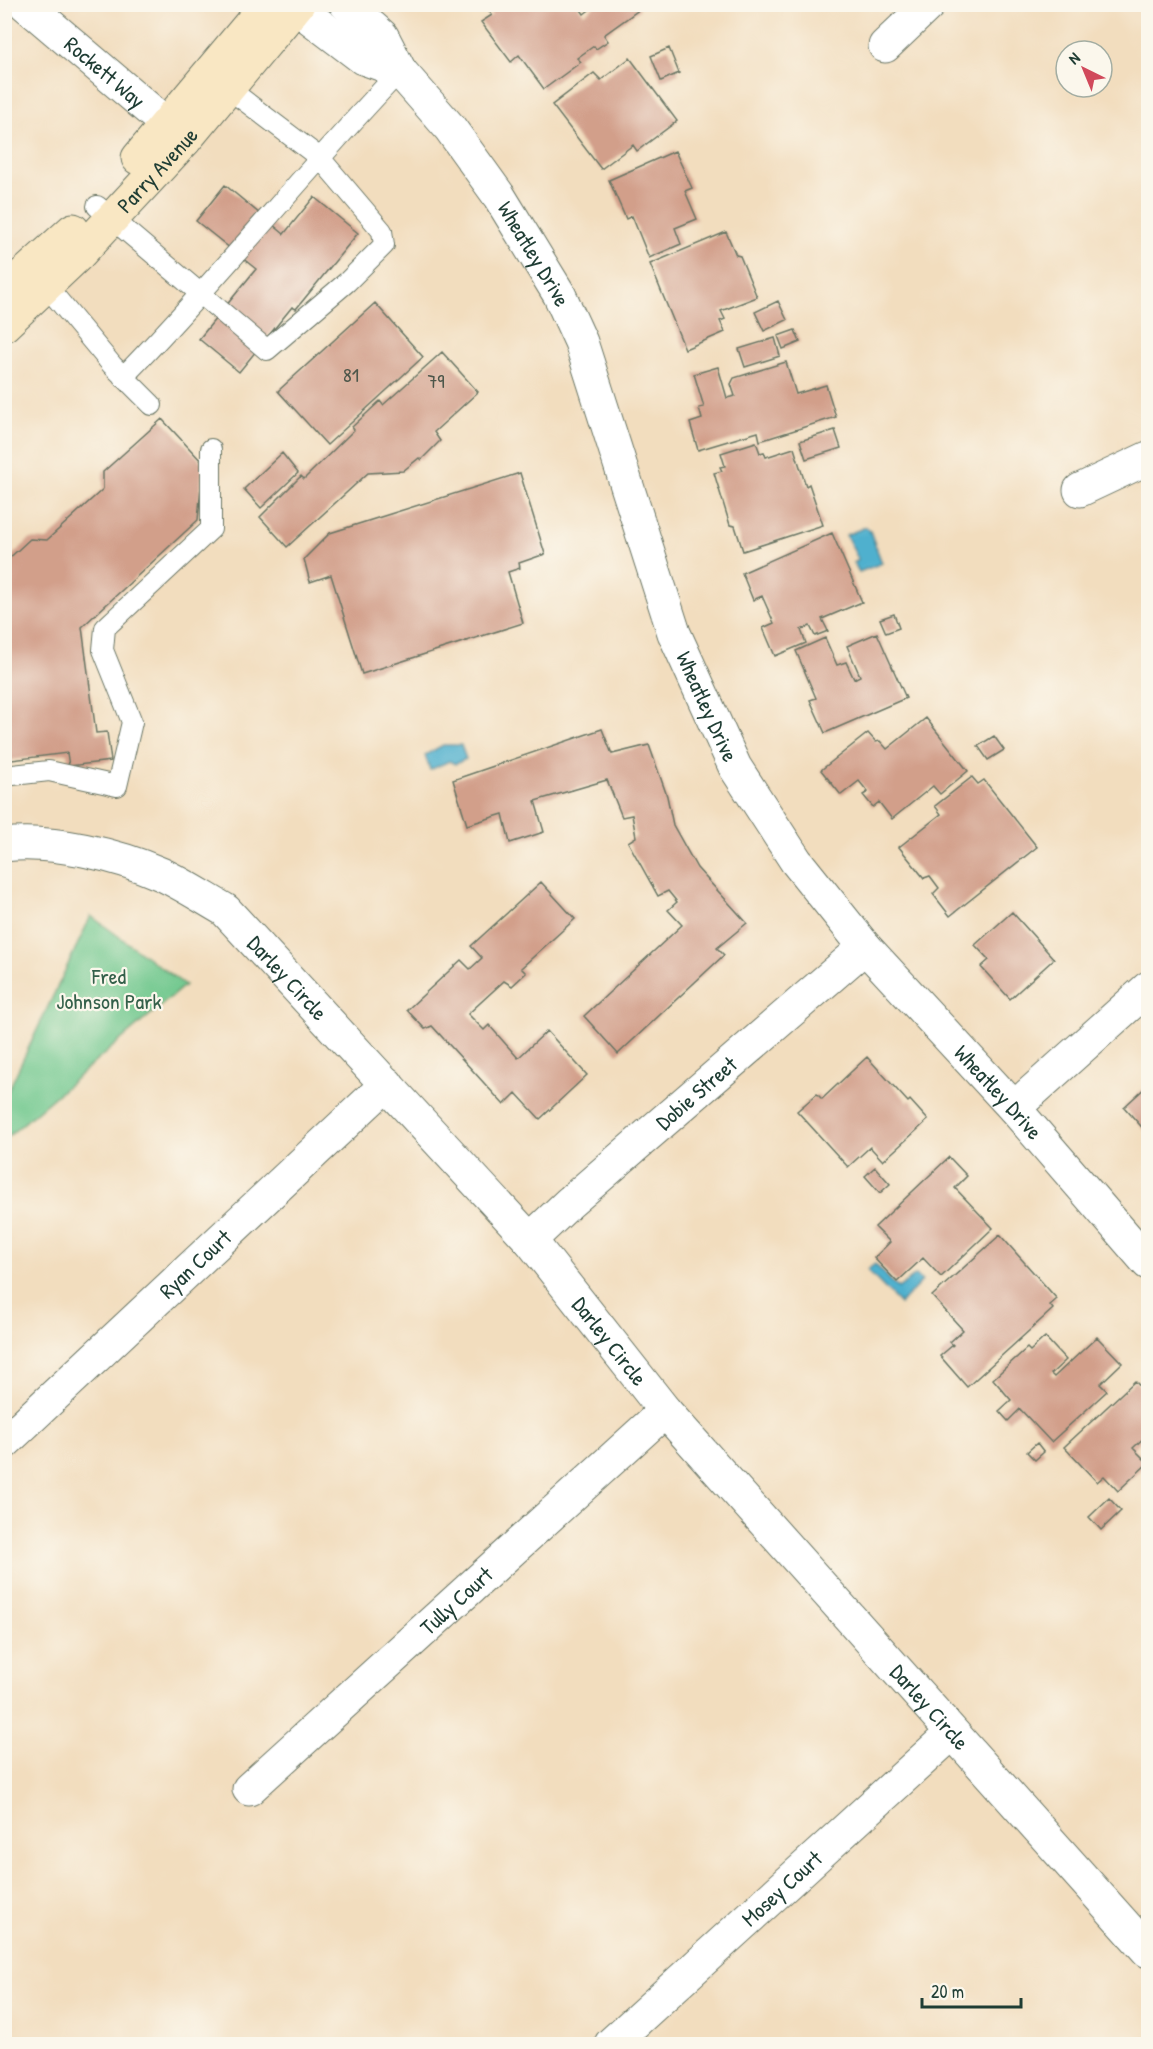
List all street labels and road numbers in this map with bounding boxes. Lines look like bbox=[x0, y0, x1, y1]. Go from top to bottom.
street label: Rockett Way bbox=[58, 29, 152, 115]
street label: Parry Avenue bbox=[110, 121, 205, 219]
street label: Wheatley Drive bbox=[491, 196, 578, 311]
street label: Wheatley Drive bbox=[669, 646, 746, 767]
street label: Darley Circle bbox=[241, 929, 335, 1027]
street label: Wheatley Drive bbox=[948, 1038, 1050, 1146]
street label: Dobie Street bbox=[649, 1049, 744, 1136]
street label: Ryan Court bbox=[153, 1222, 238, 1305]
street label: Darley Circle bbox=[566, 1291, 654, 1392]
street label: Tully Court bbox=[413, 1559, 499, 1642]
street label: Darley Circle bbox=[883, 1658, 976, 1756]
street label: Mosey Court bbox=[735, 1843, 829, 1933]

